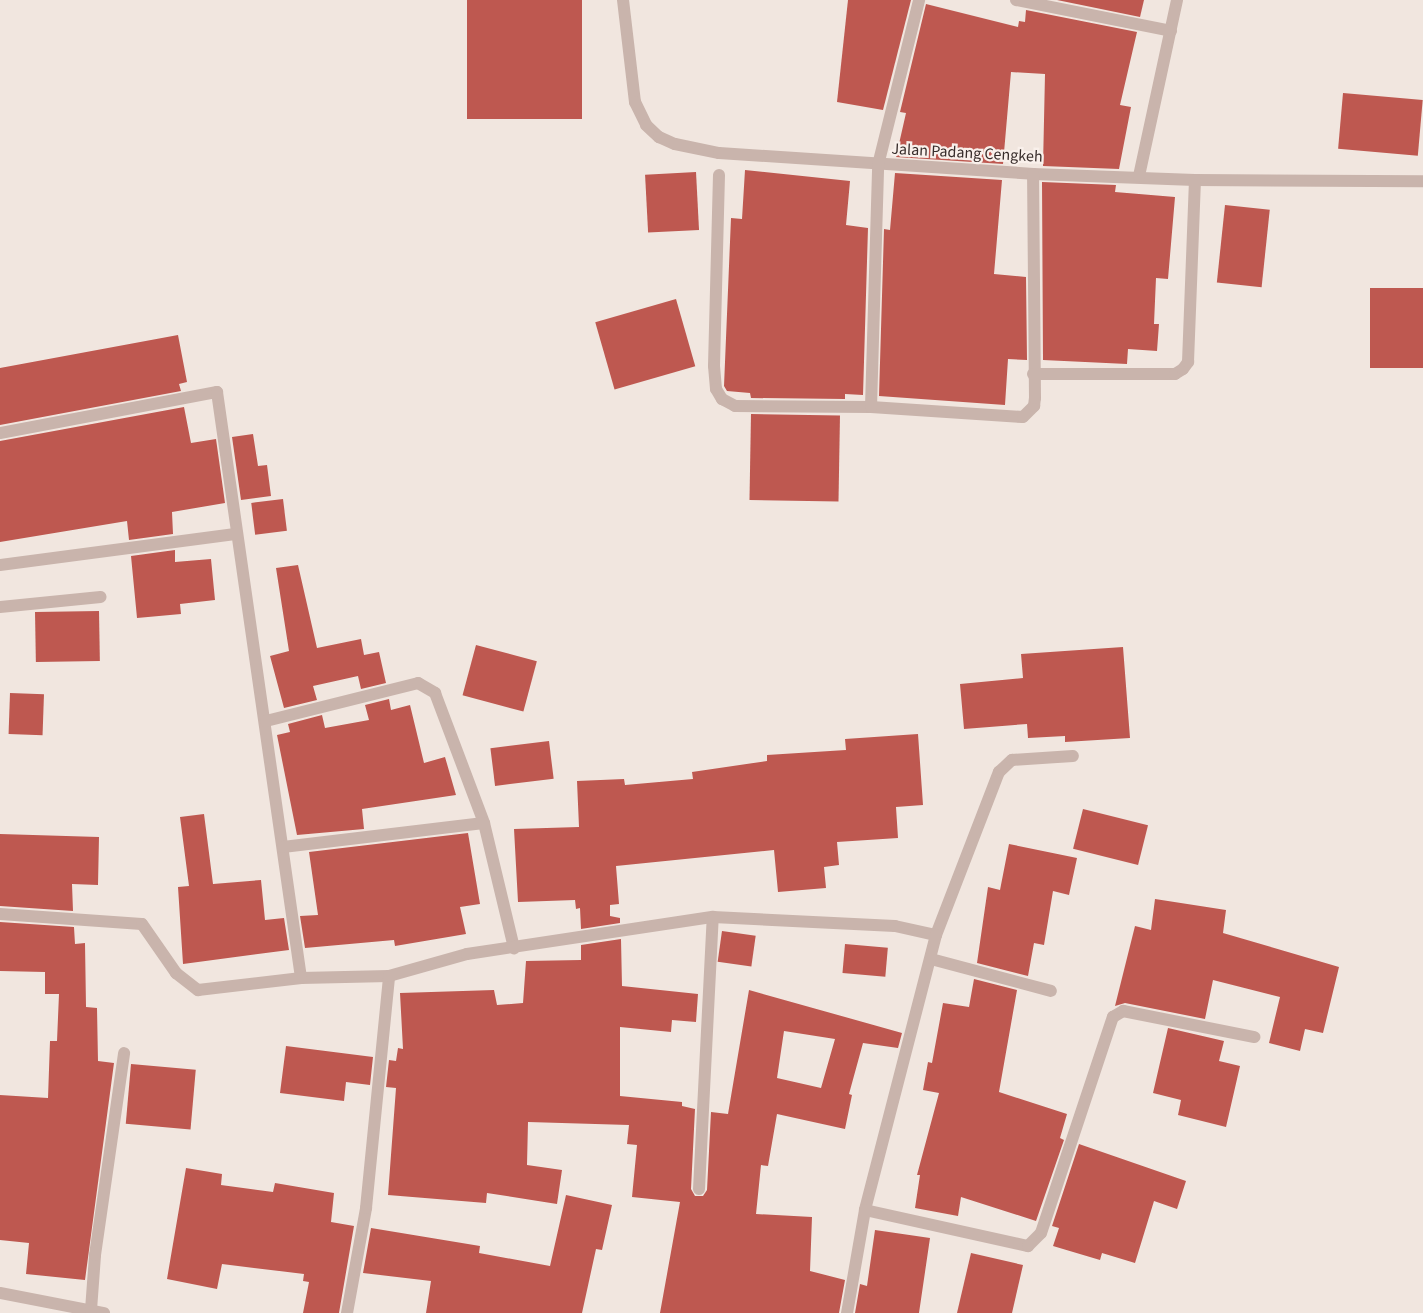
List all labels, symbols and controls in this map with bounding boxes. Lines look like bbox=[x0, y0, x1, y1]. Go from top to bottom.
street label: Jalan Padang Cengkeh bbox=[891, 139, 1043, 167]

